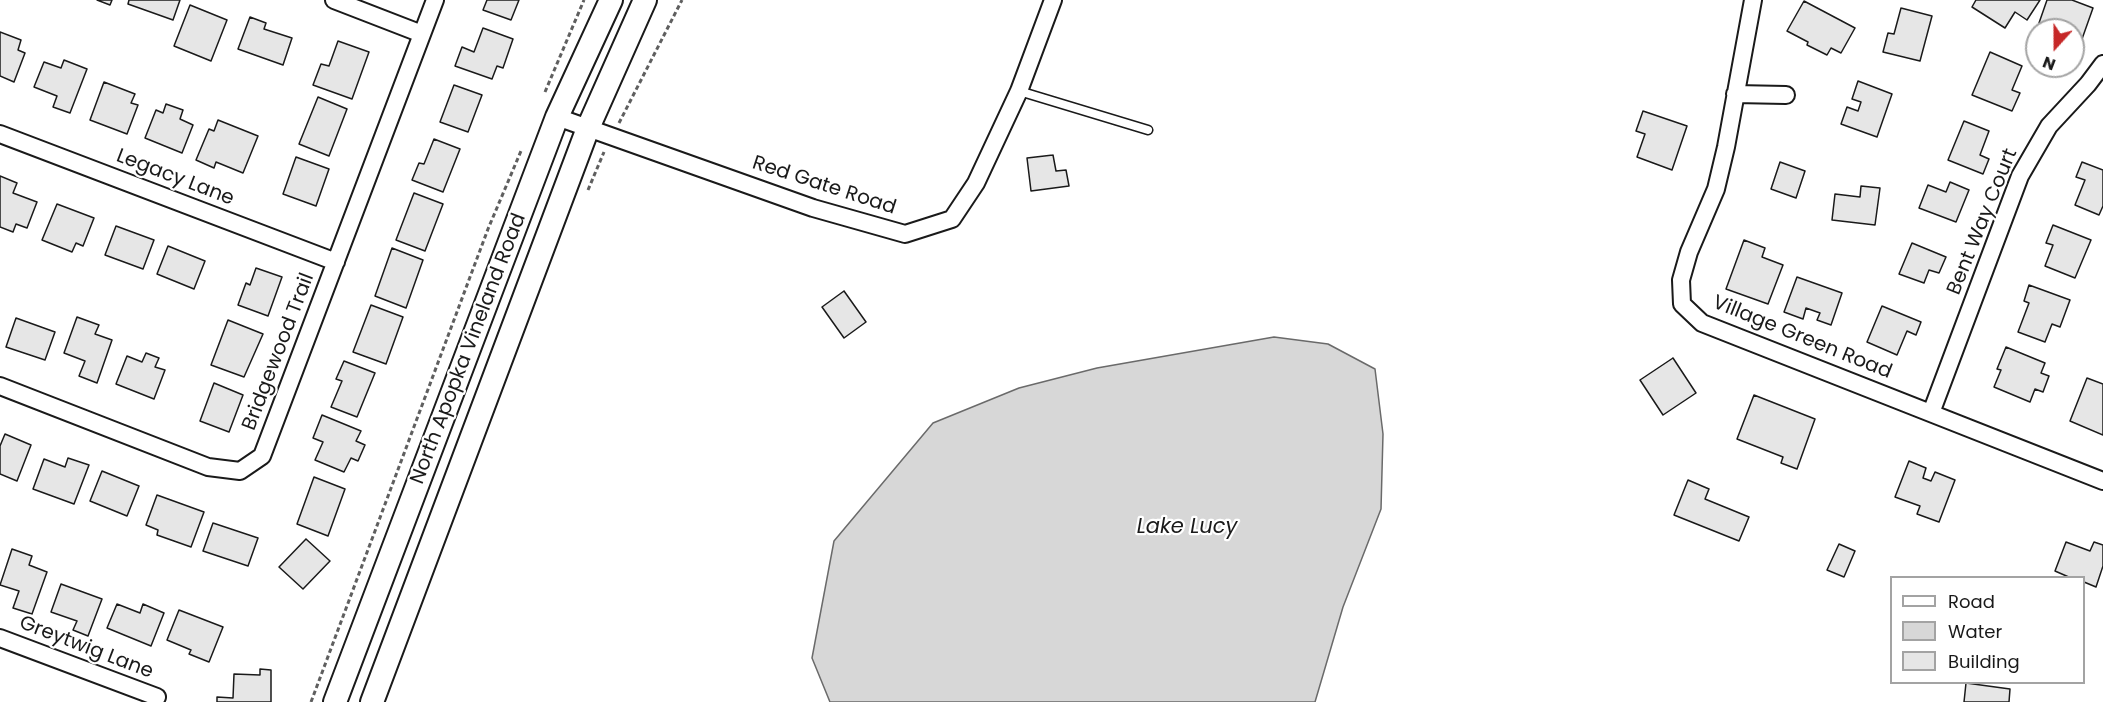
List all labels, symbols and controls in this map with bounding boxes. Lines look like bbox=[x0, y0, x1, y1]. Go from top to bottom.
north arrow bbox=[2025, 18, 2085, 78]
text: N bbox=[2039, 51, 2059, 76]
street label: Legacy Lane bbox=[113, 145, 237, 211]
street label: Bent Way Court bbox=[1943, 145, 2023, 299]
street label: Red Gate Road bbox=[749, 151, 899, 221]
street label: North Apopka Vineland Road bbox=[406, 210, 532, 488]
street label: Bridgewood Trail bbox=[238, 270, 320, 434]
street label: Village Green Road bbox=[1709, 291, 1895, 385]
water label: Lake Lucy bbox=[1137, 515, 1237, 541]
legend bbox=[1890, 576, 2085, 684]
text: Road bbox=[1948, 589, 1995, 614]
street label: Greytwig Lane bbox=[16, 611, 156, 685]
text: Water bbox=[1948, 619, 2002, 644]
text: Building bbox=[1948, 649, 2020, 674]

